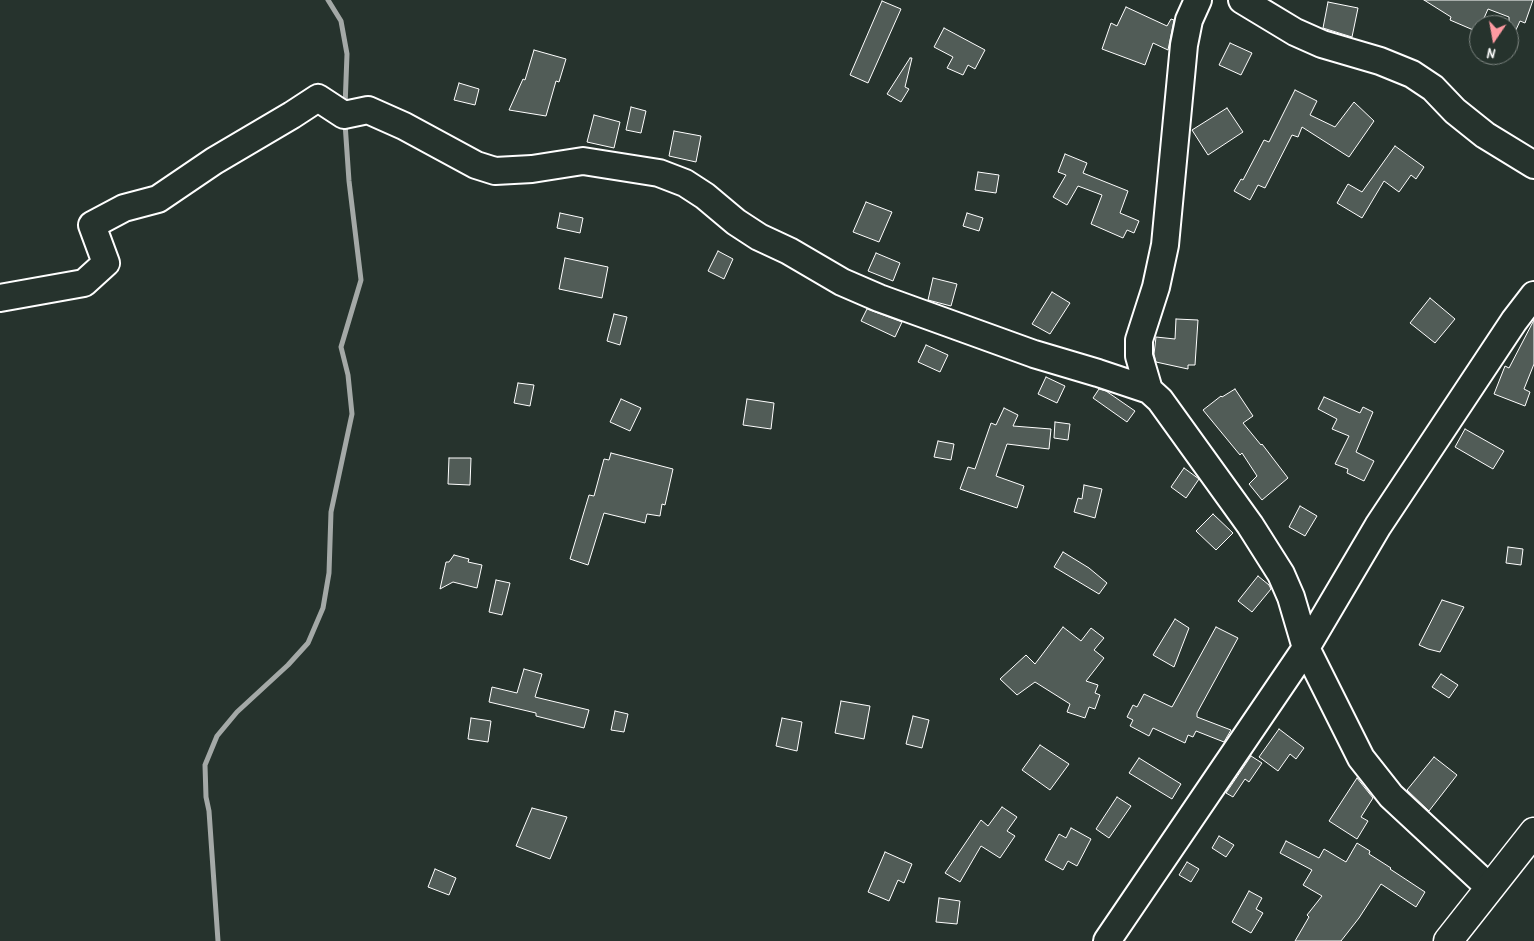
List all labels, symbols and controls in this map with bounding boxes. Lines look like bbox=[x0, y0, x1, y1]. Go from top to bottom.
north arrow bbox=[1469, 15, 1519, 65]
text: N bbox=[1485, 44, 1497, 64]

